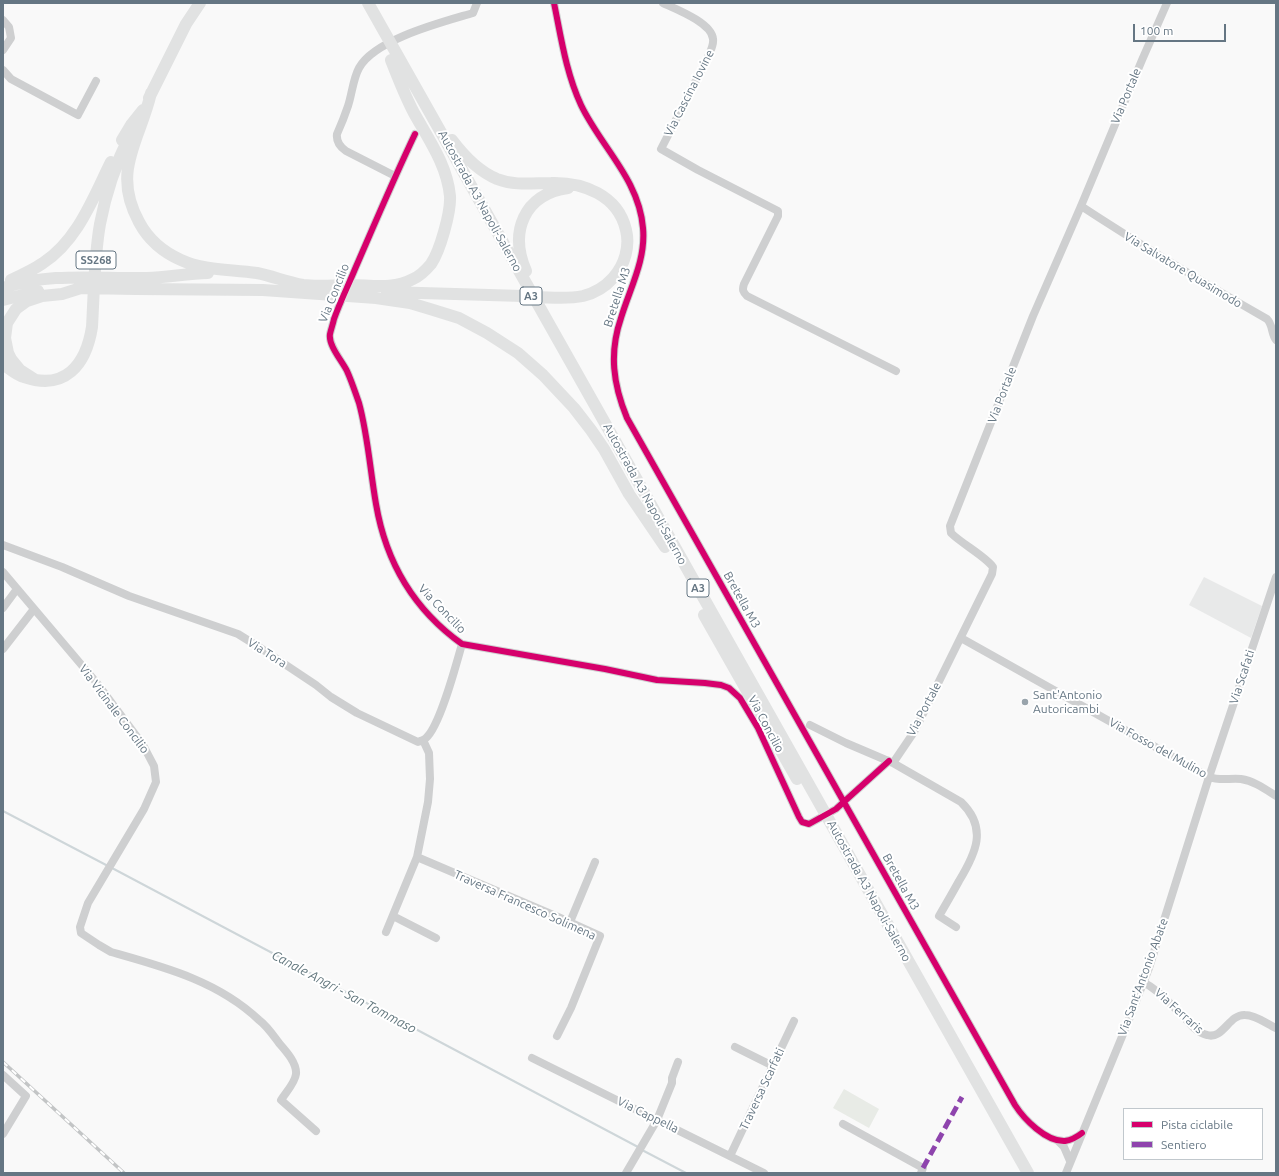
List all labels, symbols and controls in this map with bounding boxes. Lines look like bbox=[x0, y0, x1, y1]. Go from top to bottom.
scale bar bbox=[1135, 16, 1228, 42]
text: 100 m bbox=[1140, 24, 1173, 37]
street label: Via Cascina Iovine bbox=[661, 47, 717, 139]
street label: Via Portale bbox=[1108, 66, 1144, 126]
street label: Autostrada A3 Napoli-Salerno bbox=[435, 128, 525, 274]
street label: Via Salvatore Quasimodo bbox=[1121, 229, 1245, 311]
road number: SS268 bbox=[76, 251, 116, 269]
street label: Via Concilio bbox=[316, 261, 352, 325]
street label: Bretella M3 bbox=[600, 265, 634, 329]
road number: A3 bbox=[520, 287, 542, 305]
street label: Via Portale bbox=[985, 365, 1019, 425]
street label: Autostrada A3 Napoli-Salerno bbox=[600, 421, 690, 567]
street label: Bretella M3 bbox=[721, 569, 763, 631]
road number: A3 bbox=[687, 579, 709, 597]
street label: Via Concilio bbox=[415, 581, 469, 637]
street label: Via Tora bbox=[245, 635, 289, 671]
street label: Via Scafati bbox=[1226, 648, 1258, 706]
street label: Via Vicinale Concilio bbox=[76, 662, 152, 756]
street label: Via Portale bbox=[904, 680, 944, 738]
place label: Sant'Antonio Autoricambi bbox=[1033, 688, 1102, 716]
street label: Via Concilio bbox=[745, 693, 787, 755]
marker: Sant'Antonio Autoricambi bbox=[1020, 697, 1030, 707]
street label: Via Fosso del Mulino bbox=[1106, 715, 1210, 781]
street label: Autostrada A3 Napoli-Salerno bbox=[824, 818, 914, 964]
street label: Bretella M3 bbox=[880, 851, 922, 913]
street label: Traversa Francesco Solimena bbox=[452, 867, 598, 943]
street label: Via Sant'Antonio Abate bbox=[1115, 916, 1171, 1038]
water label: Canale Angri - San Tommaso bbox=[269, 947, 419, 1037]
street label: Via Ferraris bbox=[1152, 985, 1206, 1037]
street label: Traversa Scarfati bbox=[737, 1046, 787, 1132]
street label: Via Cappella bbox=[615, 1094, 681, 1136]
legend bbox=[1123, 1108, 1263, 1160]
text: Pista ciclabile bbox=[1161, 1118, 1233, 1131]
text: Sentiero bbox=[1161, 1138, 1207, 1151]

